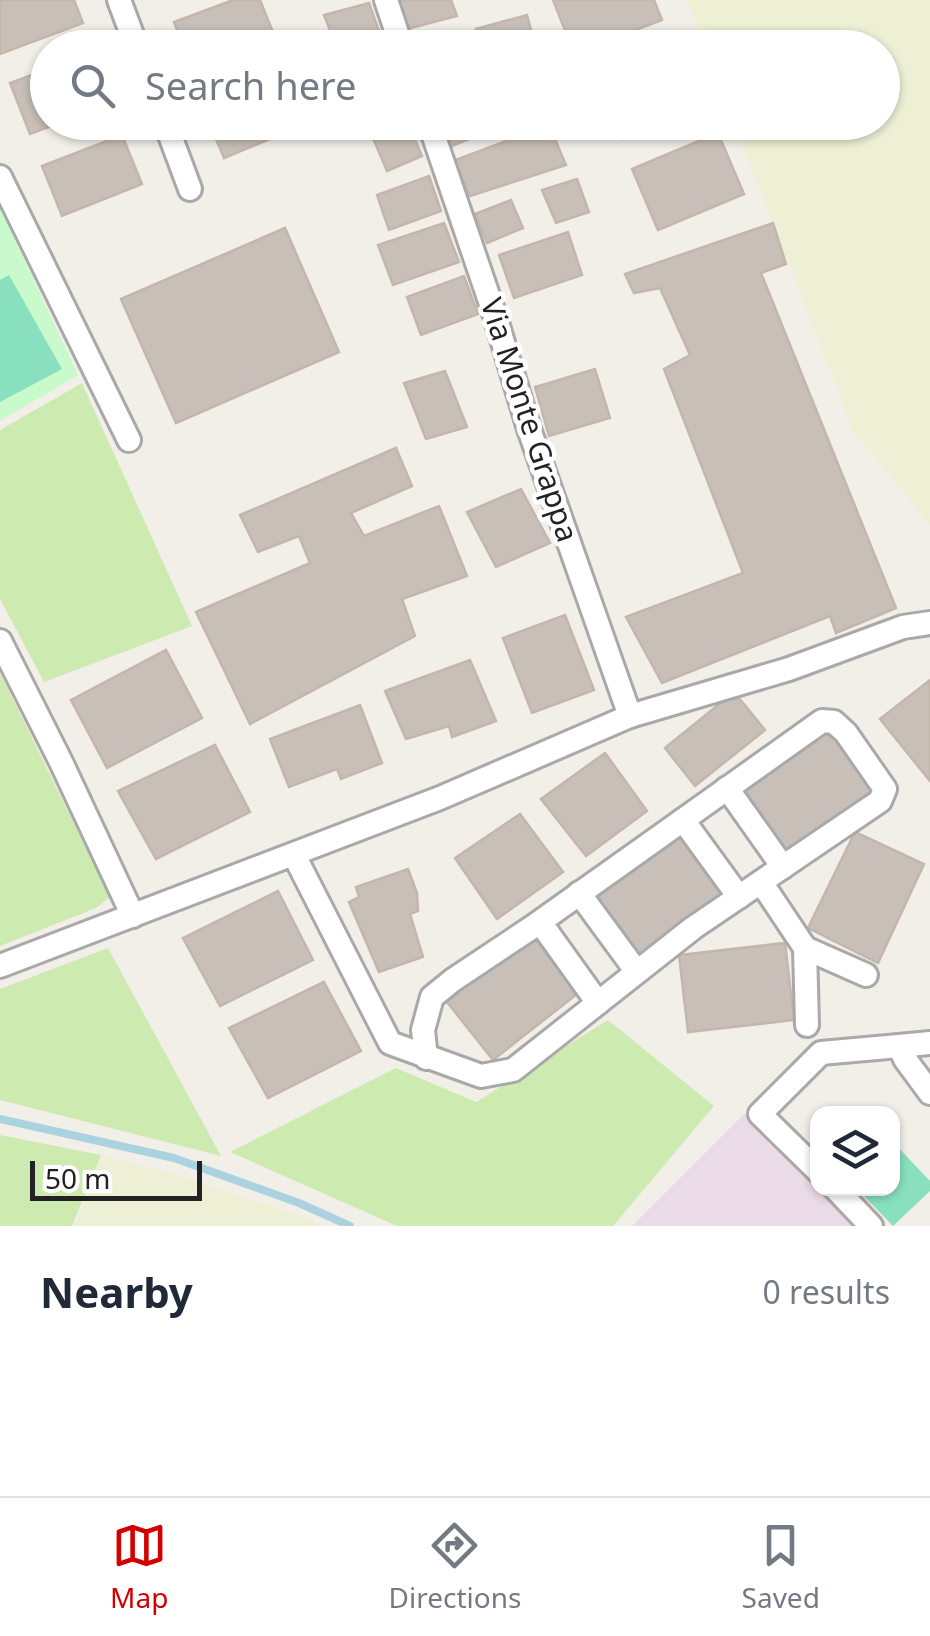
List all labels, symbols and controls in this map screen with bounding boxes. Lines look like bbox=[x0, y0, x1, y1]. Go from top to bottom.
search box bbox=[30, 30, 900, 140]
icon: search bbox=[65, 58, 120, 113]
text: Search here bbox=[145, 59, 356, 111]
street label: Via Monte Grappa bbox=[472, 292, 589, 547]
map controls bbox=[810, 1106, 900, 1196]
button: layers bbox=[810, 1106, 900, 1196]
scale bar bbox=[30, 1156, 202, 1200]
text: 50 m bbox=[45, 1159, 111, 1197]
text: Nearby bbox=[40, 1263, 193, 1320]
text: 0 results bbox=[763, 1270, 890, 1313]
tab: Map bbox=[110, 1518, 168, 1616]
tab: Directions bbox=[389, 1518, 521, 1616]
tab: Saved bbox=[742, 1518, 820, 1616]

